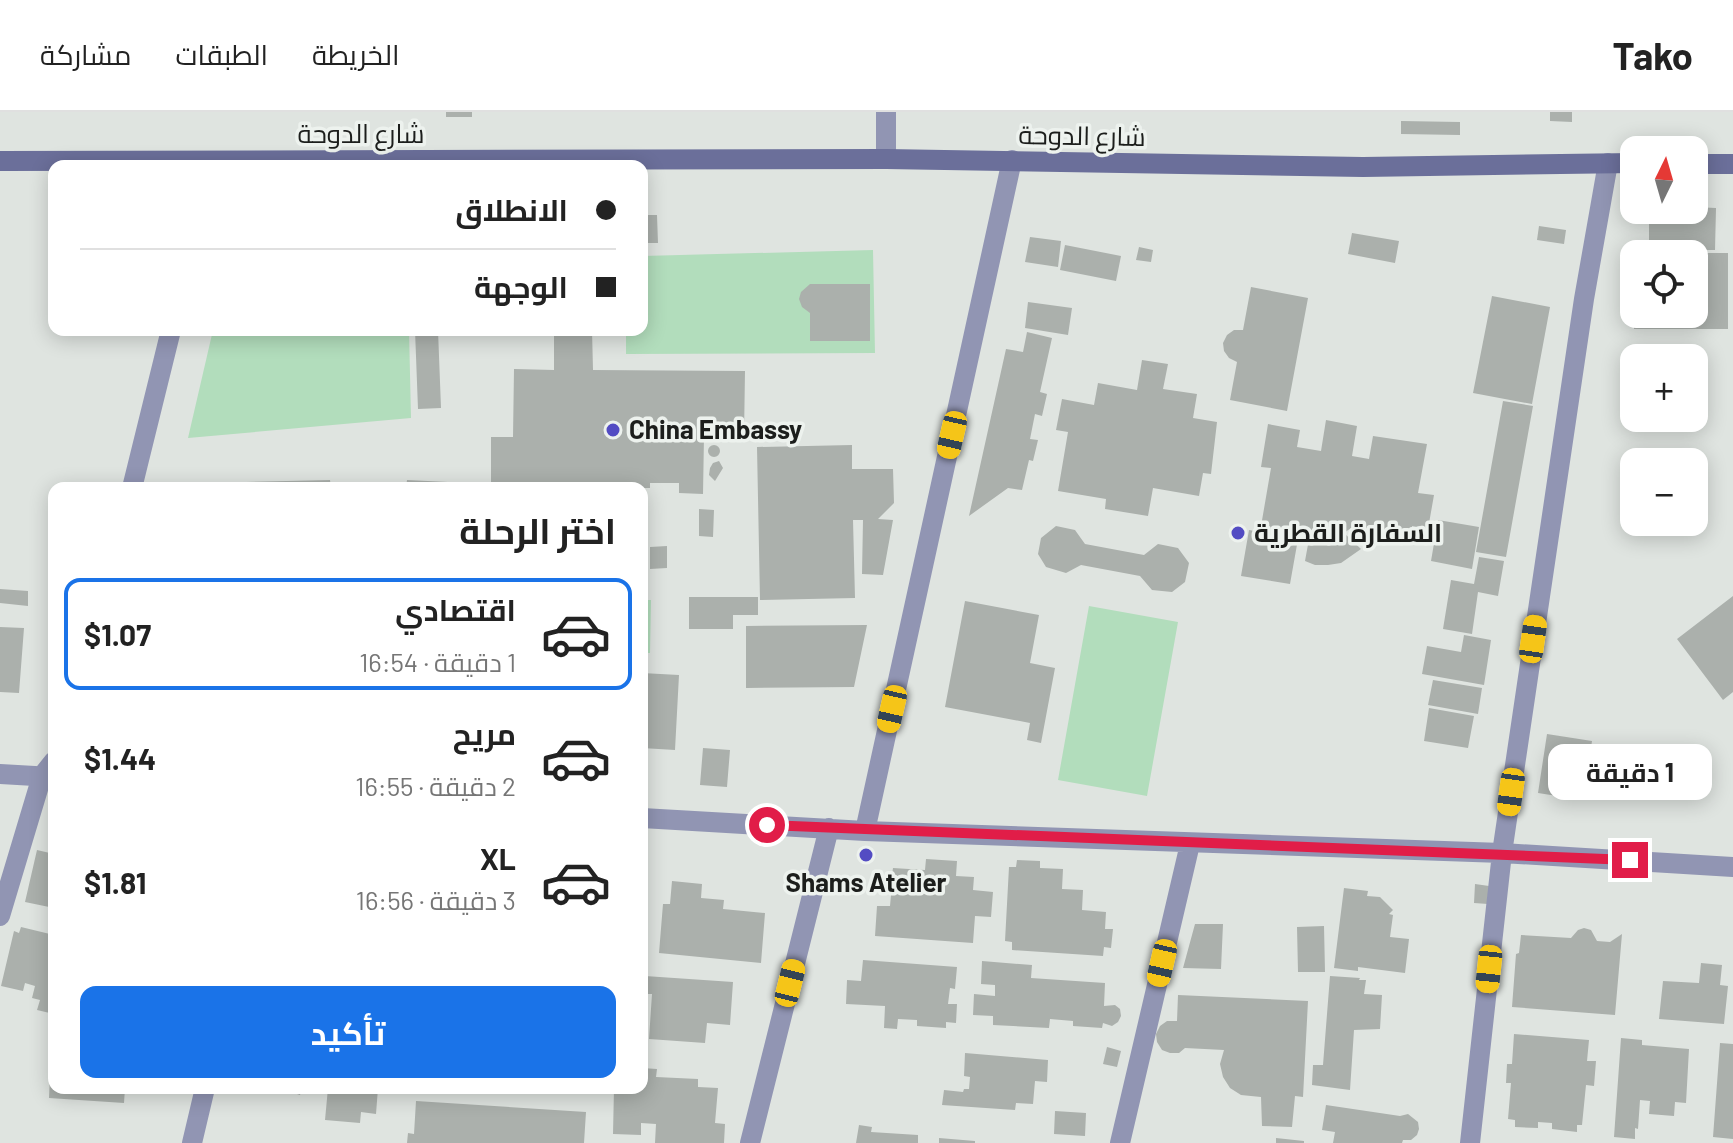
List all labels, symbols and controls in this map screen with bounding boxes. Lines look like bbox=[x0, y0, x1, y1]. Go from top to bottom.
text: Tako bbox=[1612, 32, 1693, 78]
text: مشاركة bbox=[40, 37, 131, 71]
text: الطبقات bbox=[175, 37, 268, 71]
text: الخريطة bbox=[312, 37, 399, 71]
street label: شارع الدوحة bbox=[297, 117, 425, 151]
street label: شارع الدوحة bbox=[1018, 118, 1146, 154]
north arrow bbox=[1620, 136, 1708, 224]
map controls bbox=[1620, 136, 1708, 536]
text: الانطلاق bbox=[455, 191, 568, 227]
button: locate bbox=[1620, 240, 1708, 328]
text: الوجهة bbox=[474, 268, 568, 304]
button: + bbox=[1620, 344, 1708, 432]
car bbox=[935, 409, 969, 461]
place label: China Embassy bbox=[629, 413, 802, 444]
marker: China Embassy bbox=[604, 421, 622, 439]
button: − bbox=[1620, 448, 1708, 536]
text: اختر الرحلة bbox=[459, 508, 616, 551]
place label: السفارة القطرية bbox=[1254, 516, 1442, 548]
marker: السفارة القطرية bbox=[1229, 524, 1247, 542]
text: اقتصادي bbox=[395, 591, 516, 627]
icon: car bbox=[540, 598, 612, 670]
car bbox=[1518, 614, 1548, 664]
text: $1.07 bbox=[84, 616, 151, 652]
text: 1 دقيقة · 16:54 bbox=[359, 646, 516, 677]
car bbox=[875, 683, 909, 735]
text: مريح bbox=[453, 715, 516, 751]
icon: car bbox=[540, 722, 612, 794]
text: $1.44 bbox=[84, 740, 156, 776]
callout: 1 دقيقة bbox=[1548, 744, 1712, 800]
text: 1 دقيقة bbox=[1586, 756, 1674, 787]
car bbox=[1496, 767, 1526, 817]
text: 2 دقيقة · 16:55 bbox=[355, 770, 516, 801]
route start bbox=[749, 807, 785, 843]
text: XL bbox=[480, 840, 516, 876]
route end bbox=[1612, 842, 1648, 878]
icon: car bbox=[540, 846, 612, 918]
marker: Shams Atelier bbox=[857, 846, 875, 864]
text: $1.81 bbox=[84, 864, 146, 900]
place label: Shams Atelier bbox=[785, 866, 947, 897]
text: 3 دقيقة · 16:56 bbox=[356, 884, 516, 915]
car bbox=[1145, 937, 1179, 989]
car bbox=[1475, 944, 1503, 994]
car bbox=[773, 957, 807, 1009]
button: تأكيد bbox=[80, 986, 616, 1078]

